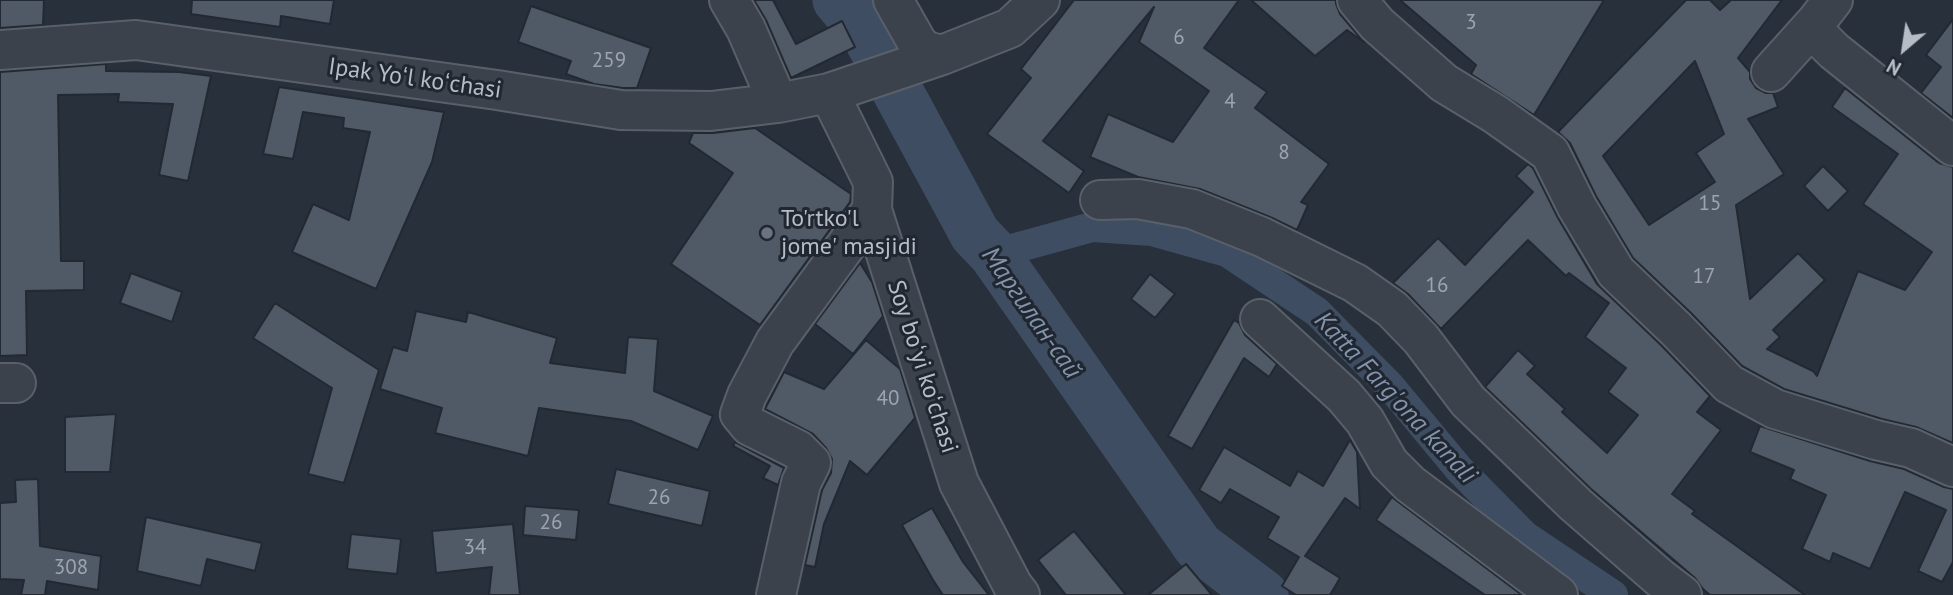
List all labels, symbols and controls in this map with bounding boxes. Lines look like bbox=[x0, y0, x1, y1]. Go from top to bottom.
house number: 3 bbox=[1465, 10, 1477, 36]
north arrow bbox=[1869, 14, 1939, 84]
house number: 6 bbox=[1173, 25, 1185, 51]
house number: 259 bbox=[592, 48, 626, 74]
street label: Ipak Yoʻl koʻchasi bbox=[327, 53, 503, 105]
text: N bbox=[1883, 54, 1905, 81]
house number: 4 bbox=[1224, 89, 1236, 115]
house number: 8 bbox=[1278, 140, 1290, 166]
house number: 15 bbox=[1699, 191, 1721, 217]
place label: To'rtko'l jome' masjidi bbox=[781, 205, 917, 261]
marker: To'rtko'l jome' masjidi bbox=[759, 225, 775, 241]
water label: Маргилан-сай bbox=[974, 241, 1088, 385]
house number: 17 bbox=[1693, 264, 1715, 290]
house number: 16 bbox=[1426, 273, 1448, 299]
street label: Soy boʻyi koʻchasi bbox=[881, 277, 963, 457]
water label: Katta Farg'ona kanali bbox=[1307, 305, 1483, 491]
house number: 40 bbox=[877, 386, 899, 412]
house number: 26 bbox=[648, 485, 670, 511]
house number: 26 bbox=[540, 510, 562, 536]
house number: 34 bbox=[464, 535, 486, 561]
house number: 308 bbox=[54, 555, 88, 581]

